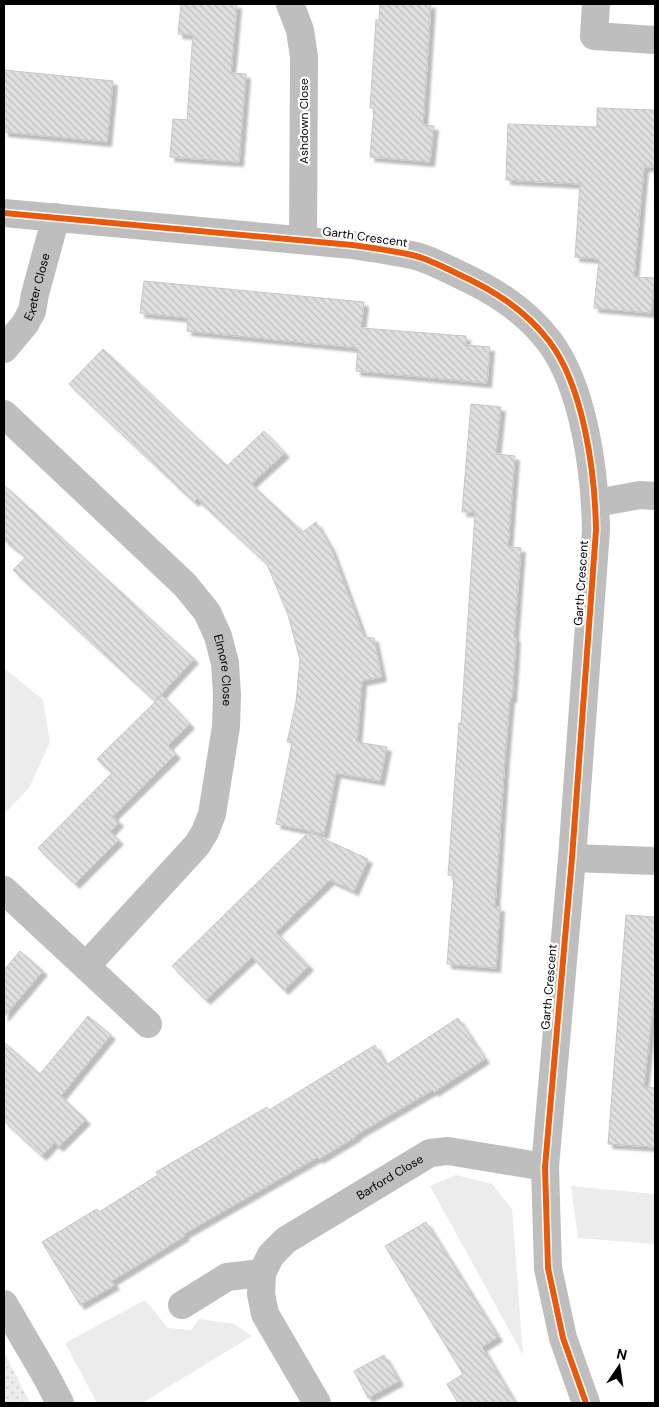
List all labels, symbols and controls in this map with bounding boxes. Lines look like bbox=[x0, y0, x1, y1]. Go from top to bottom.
street label: Ashdown Close bbox=[296, 78, 312, 164]
street label: Garth Crescent bbox=[321, 223, 409, 251]
street label: Exeter Close bbox=[20, 251, 54, 324]
street label: Garth Crescent bbox=[570, 539, 592, 626]
street label: Elmore Close bbox=[210, 632, 235, 707]
street label: Garth Crescent bbox=[537, 943, 561, 1030]
street label: Barford Close bbox=[354, 1151, 427, 1204]
north arrow bbox=[594, 1342, 644, 1392]
text: N bbox=[615, 1344, 629, 1364]

